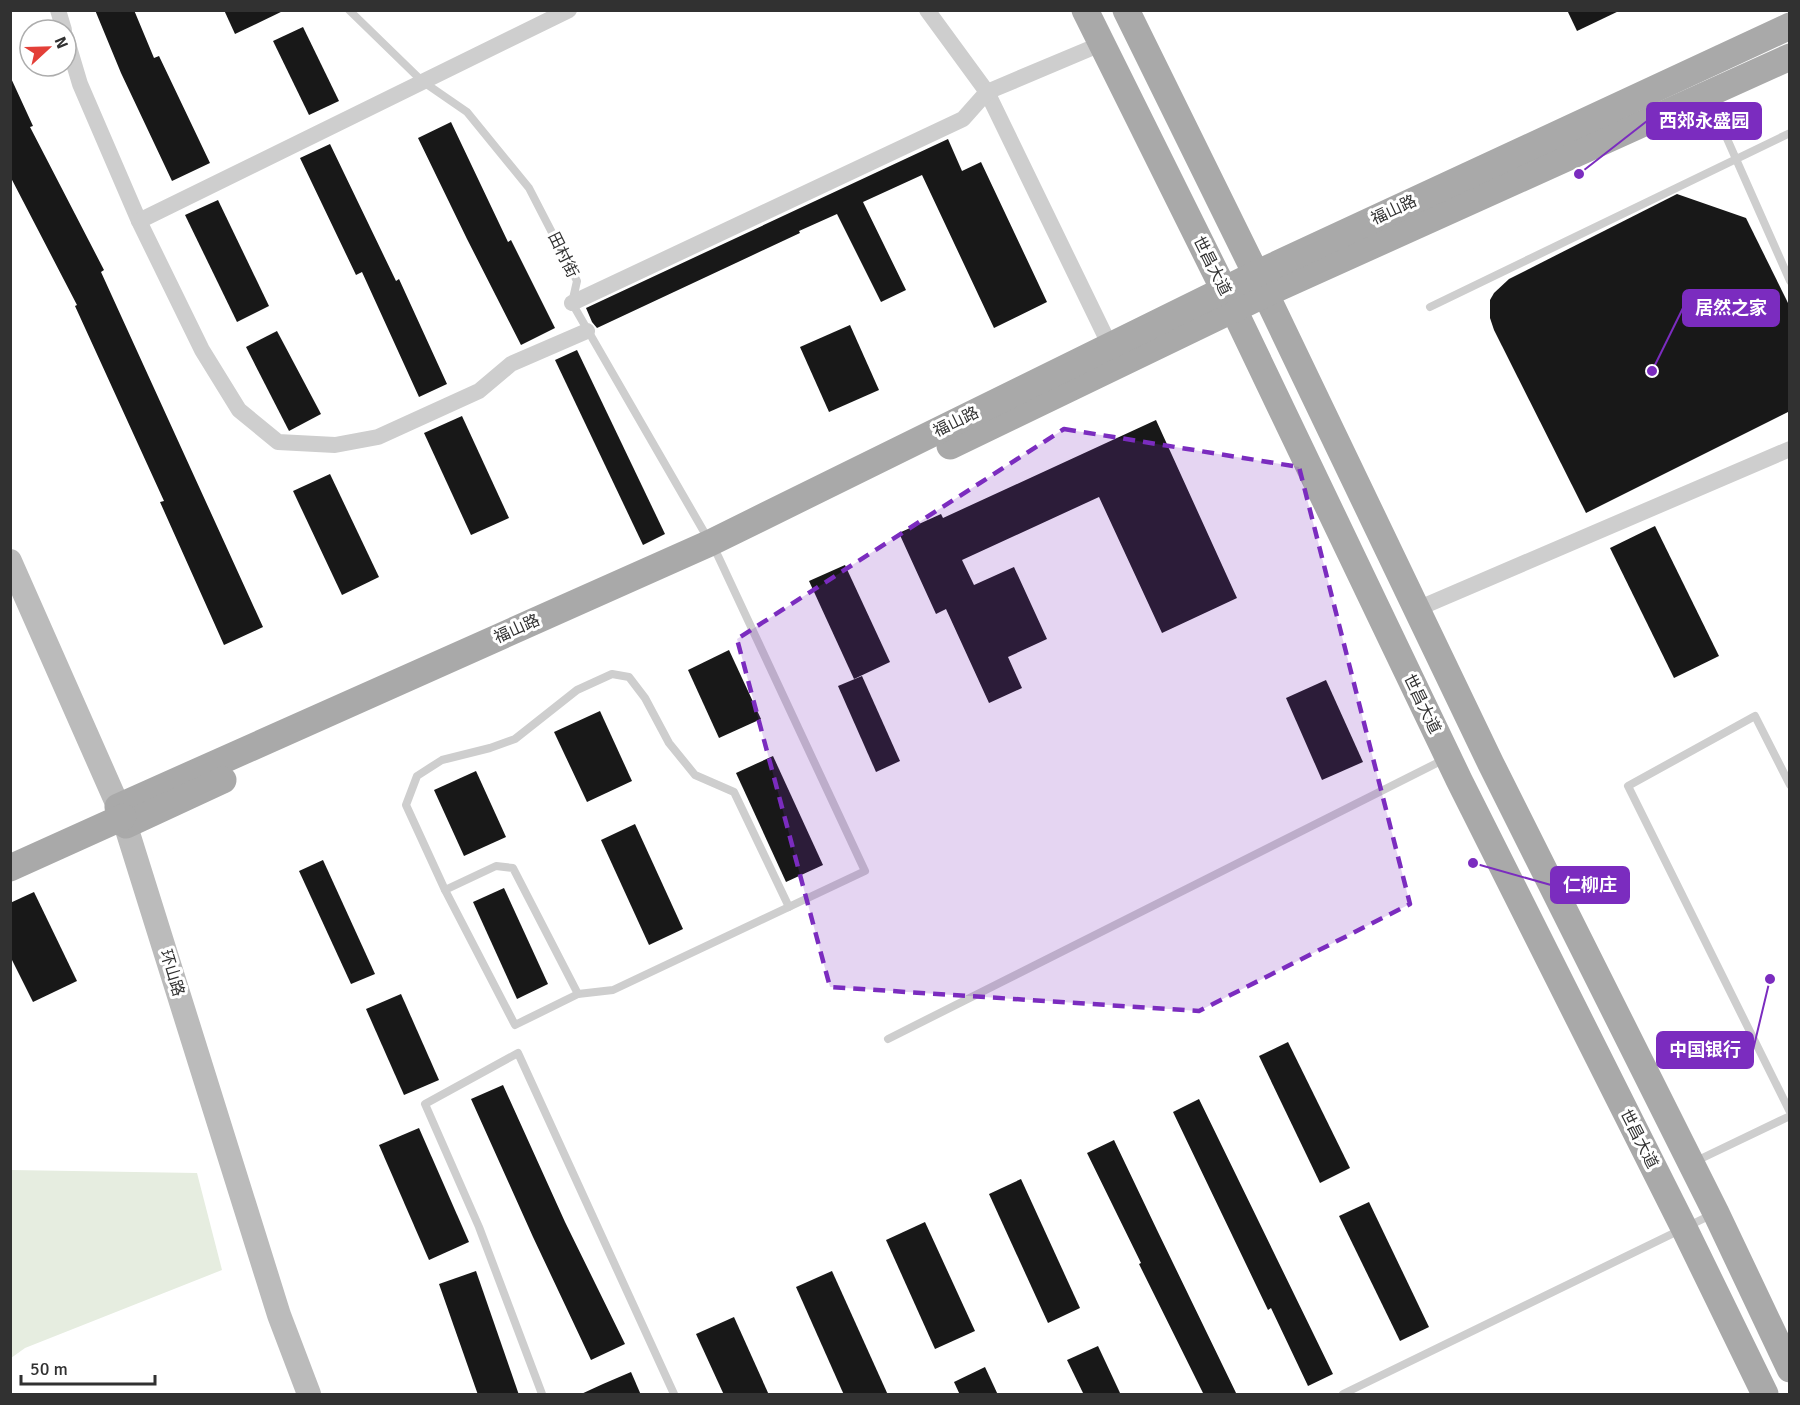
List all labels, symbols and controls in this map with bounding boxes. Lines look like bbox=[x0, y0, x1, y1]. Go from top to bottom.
north arrow bbox=[18, 18, 78, 78]
text: N bbox=[50, 34, 72, 52]
callout: 西郊永盛园 bbox=[1647, 103, 1761, 139]
text: 西郊永盛园 bbox=[1659, 110, 1749, 132]
street label: 福山路 bbox=[1368, 191, 1420, 229]
street label: 田村街 bbox=[543, 229, 583, 281]
street label: 世昌大道 bbox=[1189, 233, 1235, 299]
callout: 居然之家 bbox=[1683, 290, 1779, 326]
text: 居然之家 bbox=[1695, 297, 1767, 319]
street label: 福山路 bbox=[930, 402, 982, 442]
street label: 福山路 bbox=[491, 610, 543, 648]
street label: 世昌大道 bbox=[1399, 671, 1445, 737]
callout: 仁柳庄 bbox=[1551, 867, 1629, 903]
text: 仁柳庄 bbox=[1563, 874, 1617, 896]
street label: 环山路 bbox=[155, 947, 189, 999]
callout: 中国银行 bbox=[1657, 1032, 1753, 1068]
text: 中国银行 bbox=[1669, 1039, 1741, 1061]
street label: 世昌大道 bbox=[1616, 1106, 1662, 1172]
scale bar bbox=[21, 1348, 154, 1386]
text: 50 m bbox=[30, 1358, 68, 1380]

